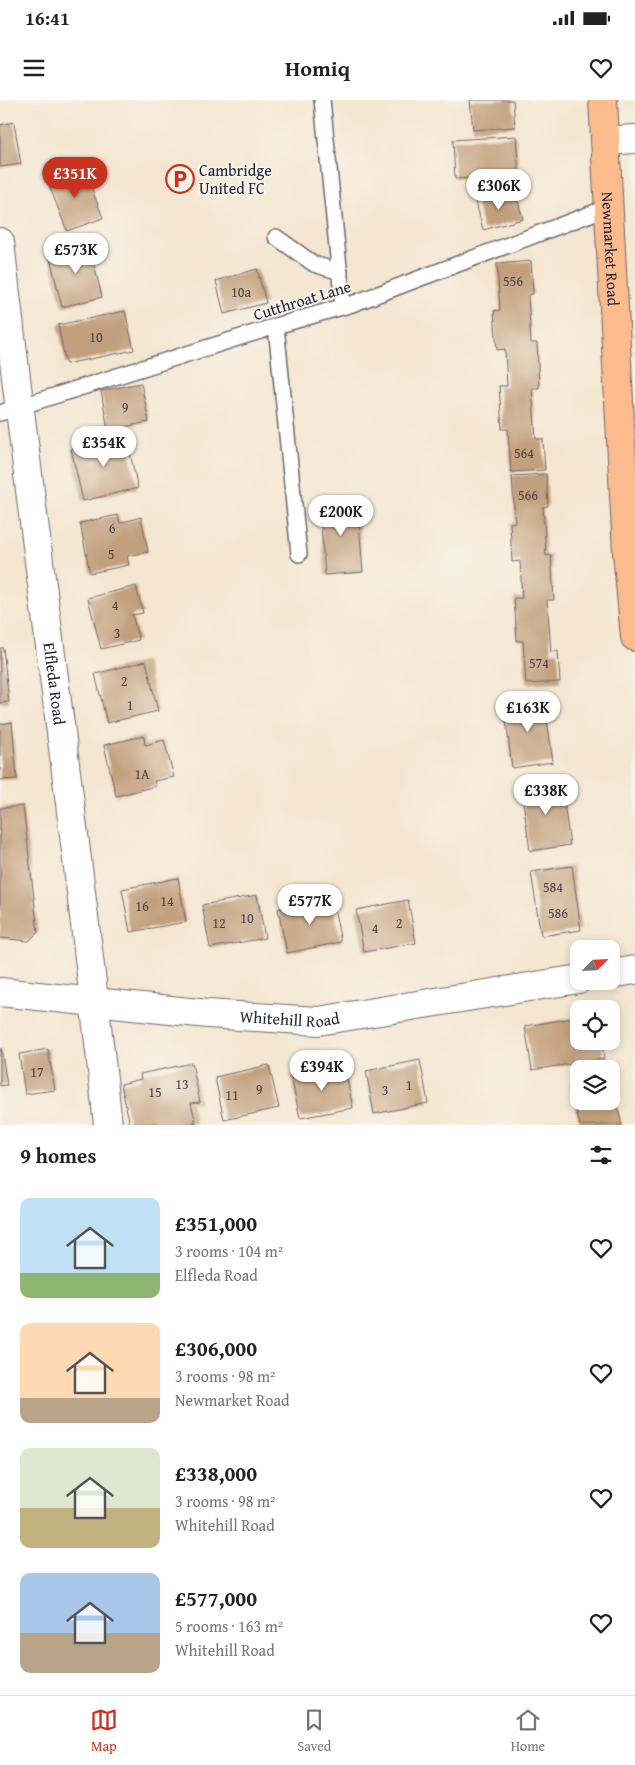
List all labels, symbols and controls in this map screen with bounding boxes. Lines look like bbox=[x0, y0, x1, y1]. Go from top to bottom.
text: 16:41 bbox=[25, 4, 70, 32]
text: Homiq bbox=[285, 52, 350, 84]
icon: menu bbox=[20, 54, 48, 82]
icon: heart bbox=[587, 54, 615, 82]
pin: £351K bbox=[40, 156, 110, 199]
place label: Cambridge United FC bbox=[199, 158, 272, 200]
text: £351K bbox=[53, 161, 97, 185]
parking icon: Cambridge United FC bbox=[165, 164, 195, 194]
pin: £306K bbox=[464, 168, 534, 211]
text: £306K bbox=[477, 173, 521, 197]
street label: Newmarket Road bbox=[596, 191, 626, 307]
pin: £573K bbox=[41, 232, 111, 275]
text: £573K bbox=[54, 237, 98, 261]
house number: 556 bbox=[503, 271, 523, 291]
street label: Cutthroat Lane bbox=[250, 274, 354, 326]
house number: 10a bbox=[231, 282, 251, 302]
house number: 10 bbox=[89, 327, 103, 347]
house number: 9 bbox=[122, 397, 129, 417]
pin: £354K bbox=[69, 426, 139, 468]
text: £354K bbox=[82, 430, 126, 454]
house number: 564 bbox=[514, 443, 534, 463]
house number: 566 bbox=[518, 485, 538, 505]
pin: £200K bbox=[306, 494, 376, 537]
text: £200K bbox=[319, 499, 363, 523]
house number: 6 bbox=[109, 518, 116, 538]
house number: 5 bbox=[108, 544, 114, 564]
house number: 4 bbox=[112, 595, 119, 615]
house number: 3 bbox=[114, 623, 120, 643]
street label: Elfleda Road bbox=[38, 641, 72, 727]
house number: 574 bbox=[529, 653, 549, 673]
house number: 2 bbox=[121, 671, 127, 691]
pin: £163K bbox=[493, 690, 563, 733]
house number: 1 bbox=[127, 695, 133, 715]
text: £163K bbox=[506, 695, 550, 719]
house number: 1A bbox=[134, 764, 150, 784]
pin: £338K bbox=[511, 774, 581, 816]
text: £338K bbox=[524, 778, 568, 802]
house number: 584 bbox=[543, 877, 563, 897]
pin: £577K bbox=[275, 884, 345, 926]
text: £577K bbox=[288, 888, 332, 912]
house number: 14 bbox=[160, 891, 174, 911]
house number: 16 bbox=[135, 896, 149, 916]
house number: 586 bbox=[548, 903, 568, 923]
house number: 10 bbox=[240, 908, 254, 928]
house number: 12 bbox=[212, 913, 226, 933]
house number: 2 bbox=[396, 913, 402, 933]
house number: 4 bbox=[372, 918, 379, 938]
north arrow bbox=[570, 940, 620, 990]
map controls bbox=[570, 940, 620, 1110]
button: locate bbox=[570, 1000, 620, 1050]
street label: Whitehill Road bbox=[239, 1004, 342, 1033]
pin: £394K bbox=[287, 1050, 357, 1092]
text: £394K bbox=[300, 1054, 344, 1078]
button: layers bbox=[570, 1060, 620, 1110]
house number: 17 bbox=[30, 1062, 44, 1082]
house number: 13 bbox=[175, 1074, 189, 1094]
house number: 1 bbox=[406, 1075, 412, 1095]
house number: 9 bbox=[256, 1079, 263, 1099]
house number: 3 bbox=[382, 1080, 388, 1100]
house number: 15 bbox=[148, 1082, 162, 1102]
house number: 11 bbox=[225, 1085, 239, 1105]
text: 9 homes bbox=[20, 1140, 96, 1171]
icon: filters bbox=[587, 1141, 615, 1169]
text: £351,000 bbox=[175, 1208, 257, 1239]
icon: home bbox=[60, 1218, 120, 1278]
icon: heart bbox=[587, 1234, 615, 1262]
text: 3 rooms · 104 m² bbox=[175, 1239, 283, 1263]
text: Elfleda Road bbox=[175, 1263, 258, 1287]
text: £306,000 bbox=[175, 1333, 257, 1364]
icon: home bbox=[60, 1343, 120, 1403]
icon: heart bbox=[587, 1359, 615, 1387]
text: 3 rooms · 98 m² bbox=[175, 1364, 275, 1388]
text: Newmarket Road bbox=[175, 1388, 290, 1412]
text: £338,000 bbox=[175, 1458, 257, 1489]
icon: home bbox=[60, 1468, 120, 1528]
icon: heart bbox=[587, 1484, 615, 1512]
text: 3 rooms · 98 m² bbox=[175, 1489, 275, 1513]
text: Whitehill Road bbox=[175, 1513, 275, 1537]
text: £577,000 bbox=[175, 1583, 257, 1614]
icon: home bbox=[60, 1593, 120, 1653]
icon: heart bbox=[587, 1609, 615, 1637]
text: 5 rooms · 163 m² bbox=[175, 1614, 283, 1638]
text: Whitehill Road bbox=[175, 1638, 275, 1662]
tab: Map bbox=[90, 1706, 118, 1756]
tab: Saved bbox=[297, 1706, 331, 1756]
tab: Home bbox=[511, 1706, 545, 1756]

